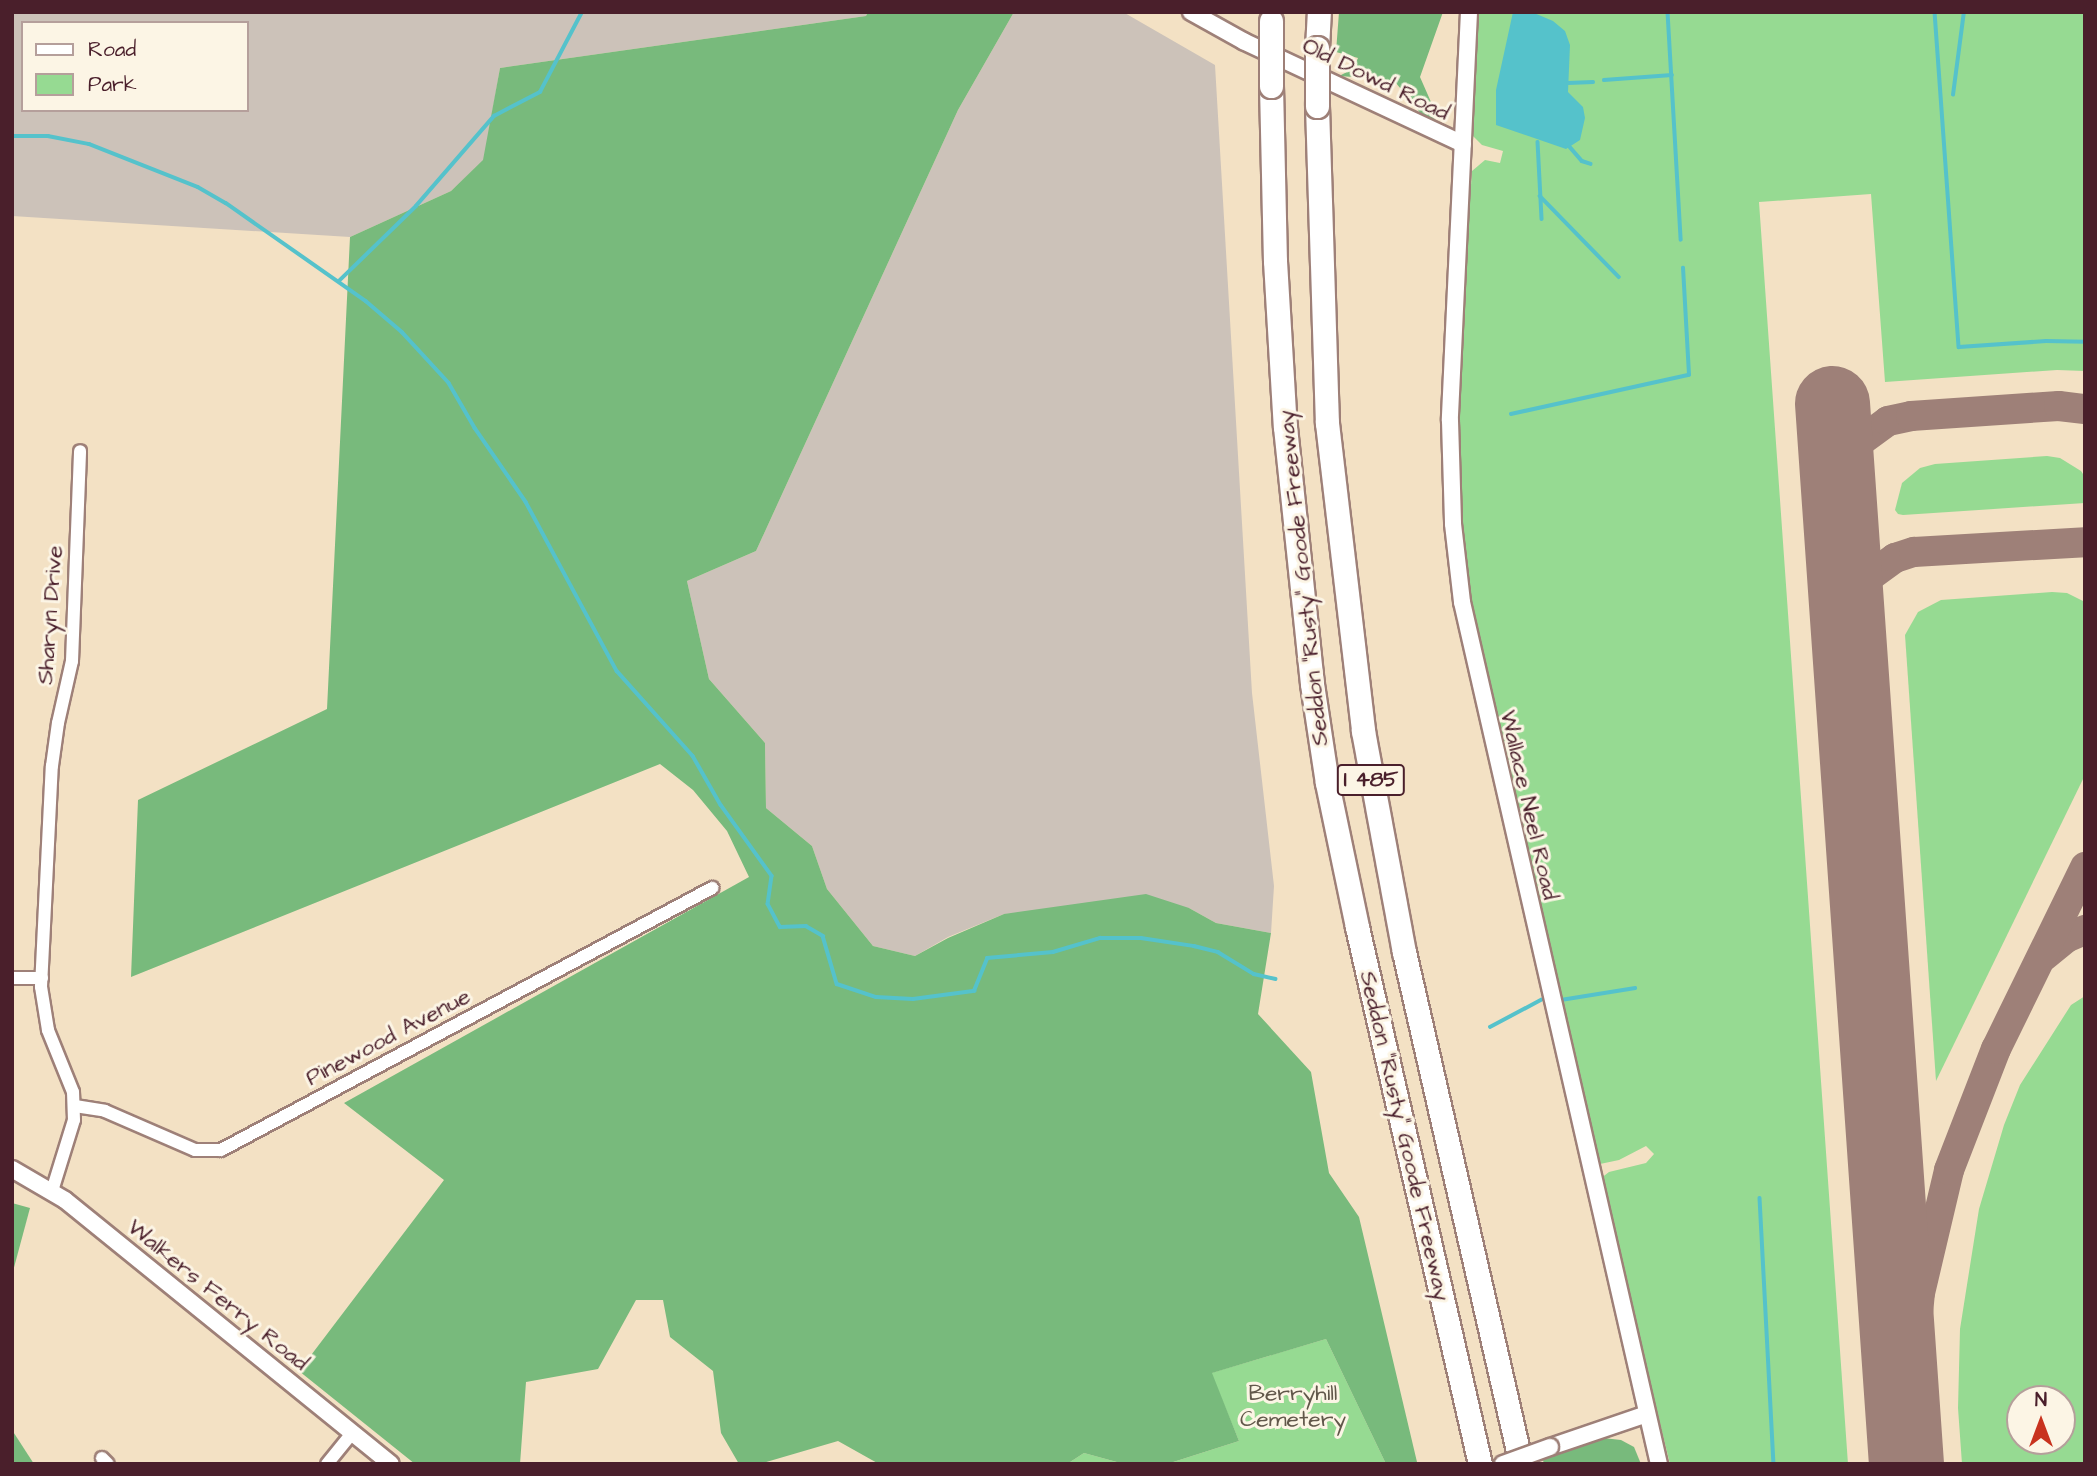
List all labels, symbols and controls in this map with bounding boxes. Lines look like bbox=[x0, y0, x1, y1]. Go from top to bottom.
legend bbox=[21, 21, 248, 112]
street label: Old Dowd Road bbox=[1298, 31, 1454, 127]
text: Road bbox=[88, 35, 136, 64]
text: Park bbox=[88, 70, 137, 99]
street label: Seddon "Rusty" Goode Freeway bbox=[1272, 409, 1334, 747]
street label: Sharyn Drive bbox=[31, 545, 69, 685]
street label: Wallace Neel Road bbox=[1494, 708, 1564, 902]
road number: I 485 bbox=[1336, 762, 1406, 798]
street label: Seddon "Rusty" Goode Freeway bbox=[1354, 968, 1456, 1304]
street label: Pinewood Avenue bbox=[301, 982, 475, 1092]
street label: Walkers Ferry Road bbox=[122, 1213, 314, 1377]
park label: Berryhill Cemetery bbox=[1240, 1379, 1346, 1433]
north arrow bbox=[2006, 1385, 2076, 1455]
text: N bbox=[2035, 1387, 2047, 1414]

